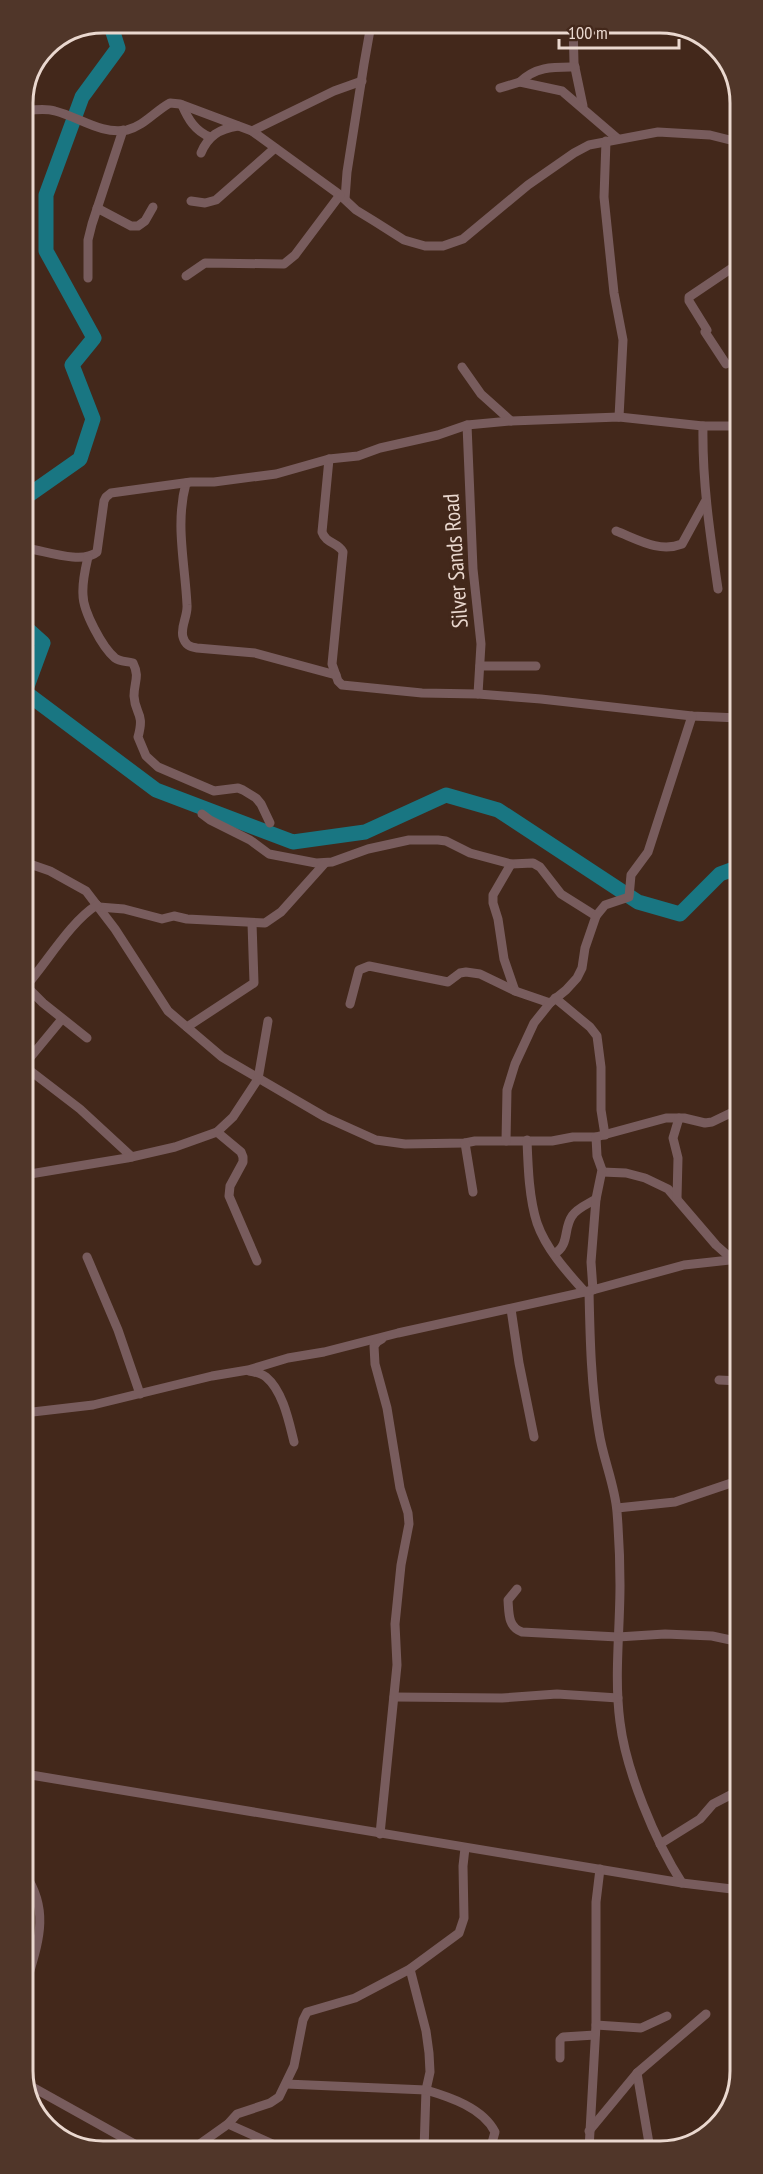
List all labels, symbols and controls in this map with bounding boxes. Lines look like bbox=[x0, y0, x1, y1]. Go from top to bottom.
scale bar bbox=[559, 12, 679, 50]
text: 100 m bbox=[568, 21, 608, 44]
street label: Silver Sands Road bbox=[436, 493, 474, 629]

